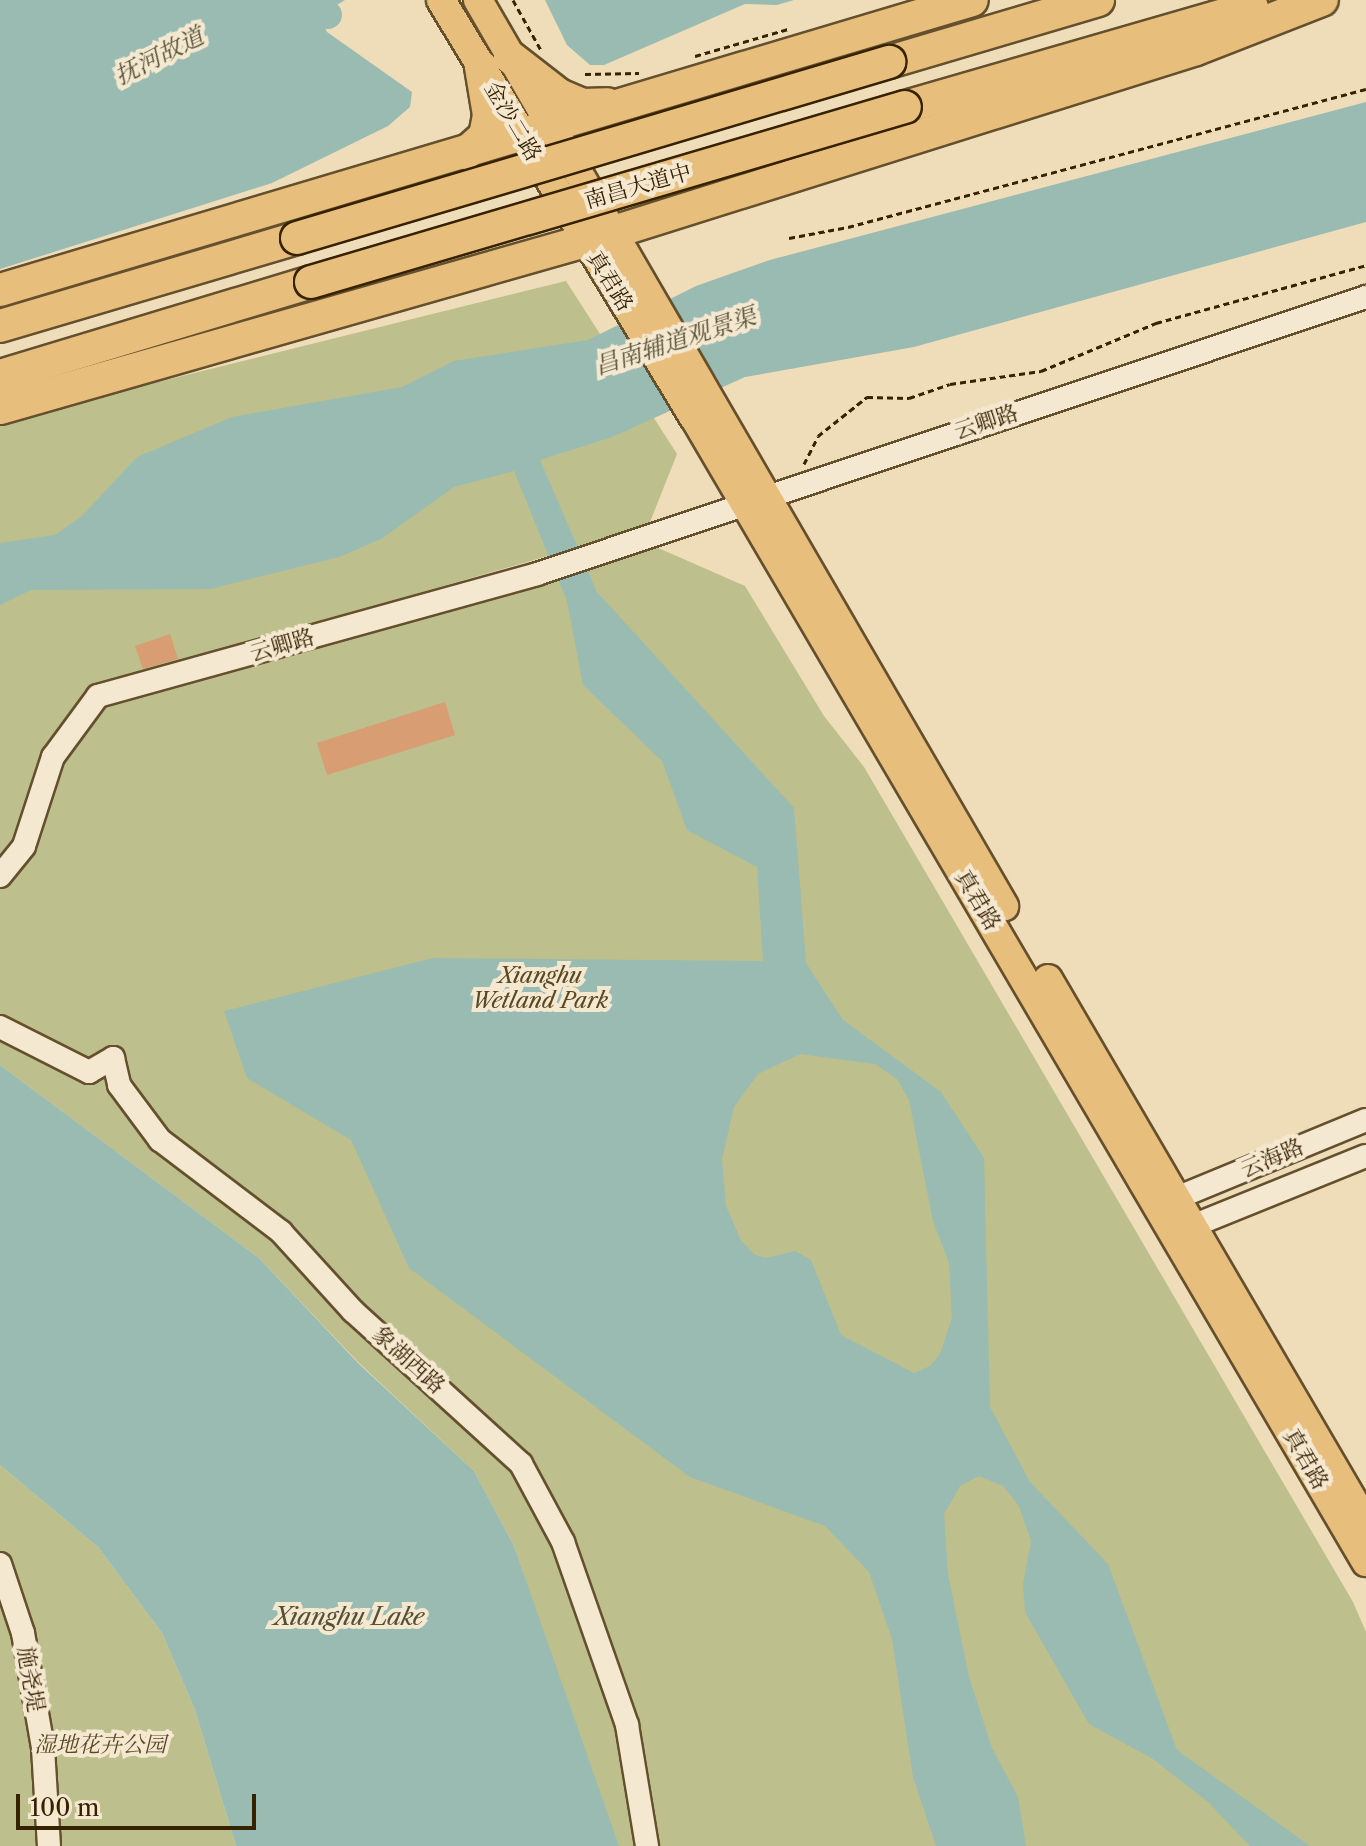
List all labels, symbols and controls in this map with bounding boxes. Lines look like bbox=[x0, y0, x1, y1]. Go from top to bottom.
water label: 抚河故道 bbox=[110, 21, 208, 91]
street label: 金沙二路 bbox=[479, 76, 547, 166]
street label: 南昌大道中 bbox=[581, 158, 695, 214]
street label: 真君路 bbox=[581, 246, 639, 316]
water label: 昌南辅道观景渠 bbox=[591, 301, 759, 381]
street label: 云卿路 bbox=[951, 399, 1021, 445]
street label: 云卿路 bbox=[247, 623, 317, 667]
street label: 真君路 bbox=[950, 865, 1006, 935]
park label: Xianghu Wetland Park bbox=[472, 962, 608, 1014]
street label: 云海路 bbox=[1236, 1133, 1308, 1183]
street label: 象湖西路 bbox=[367, 1321, 451, 1399]
street label: 真君路 bbox=[1278, 1424, 1334, 1494]
water label: Xianghu Lake bbox=[274, 1603, 424, 1631]
street label: 施尧堤 bbox=[12, 1644, 50, 1714]
park label: 湿地花卉公园 bbox=[34, 1732, 166, 1758]
scale bar bbox=[20, 1778, 260, 1828]
text: 100 m bbox=[30, 1793, 99, 1822]

